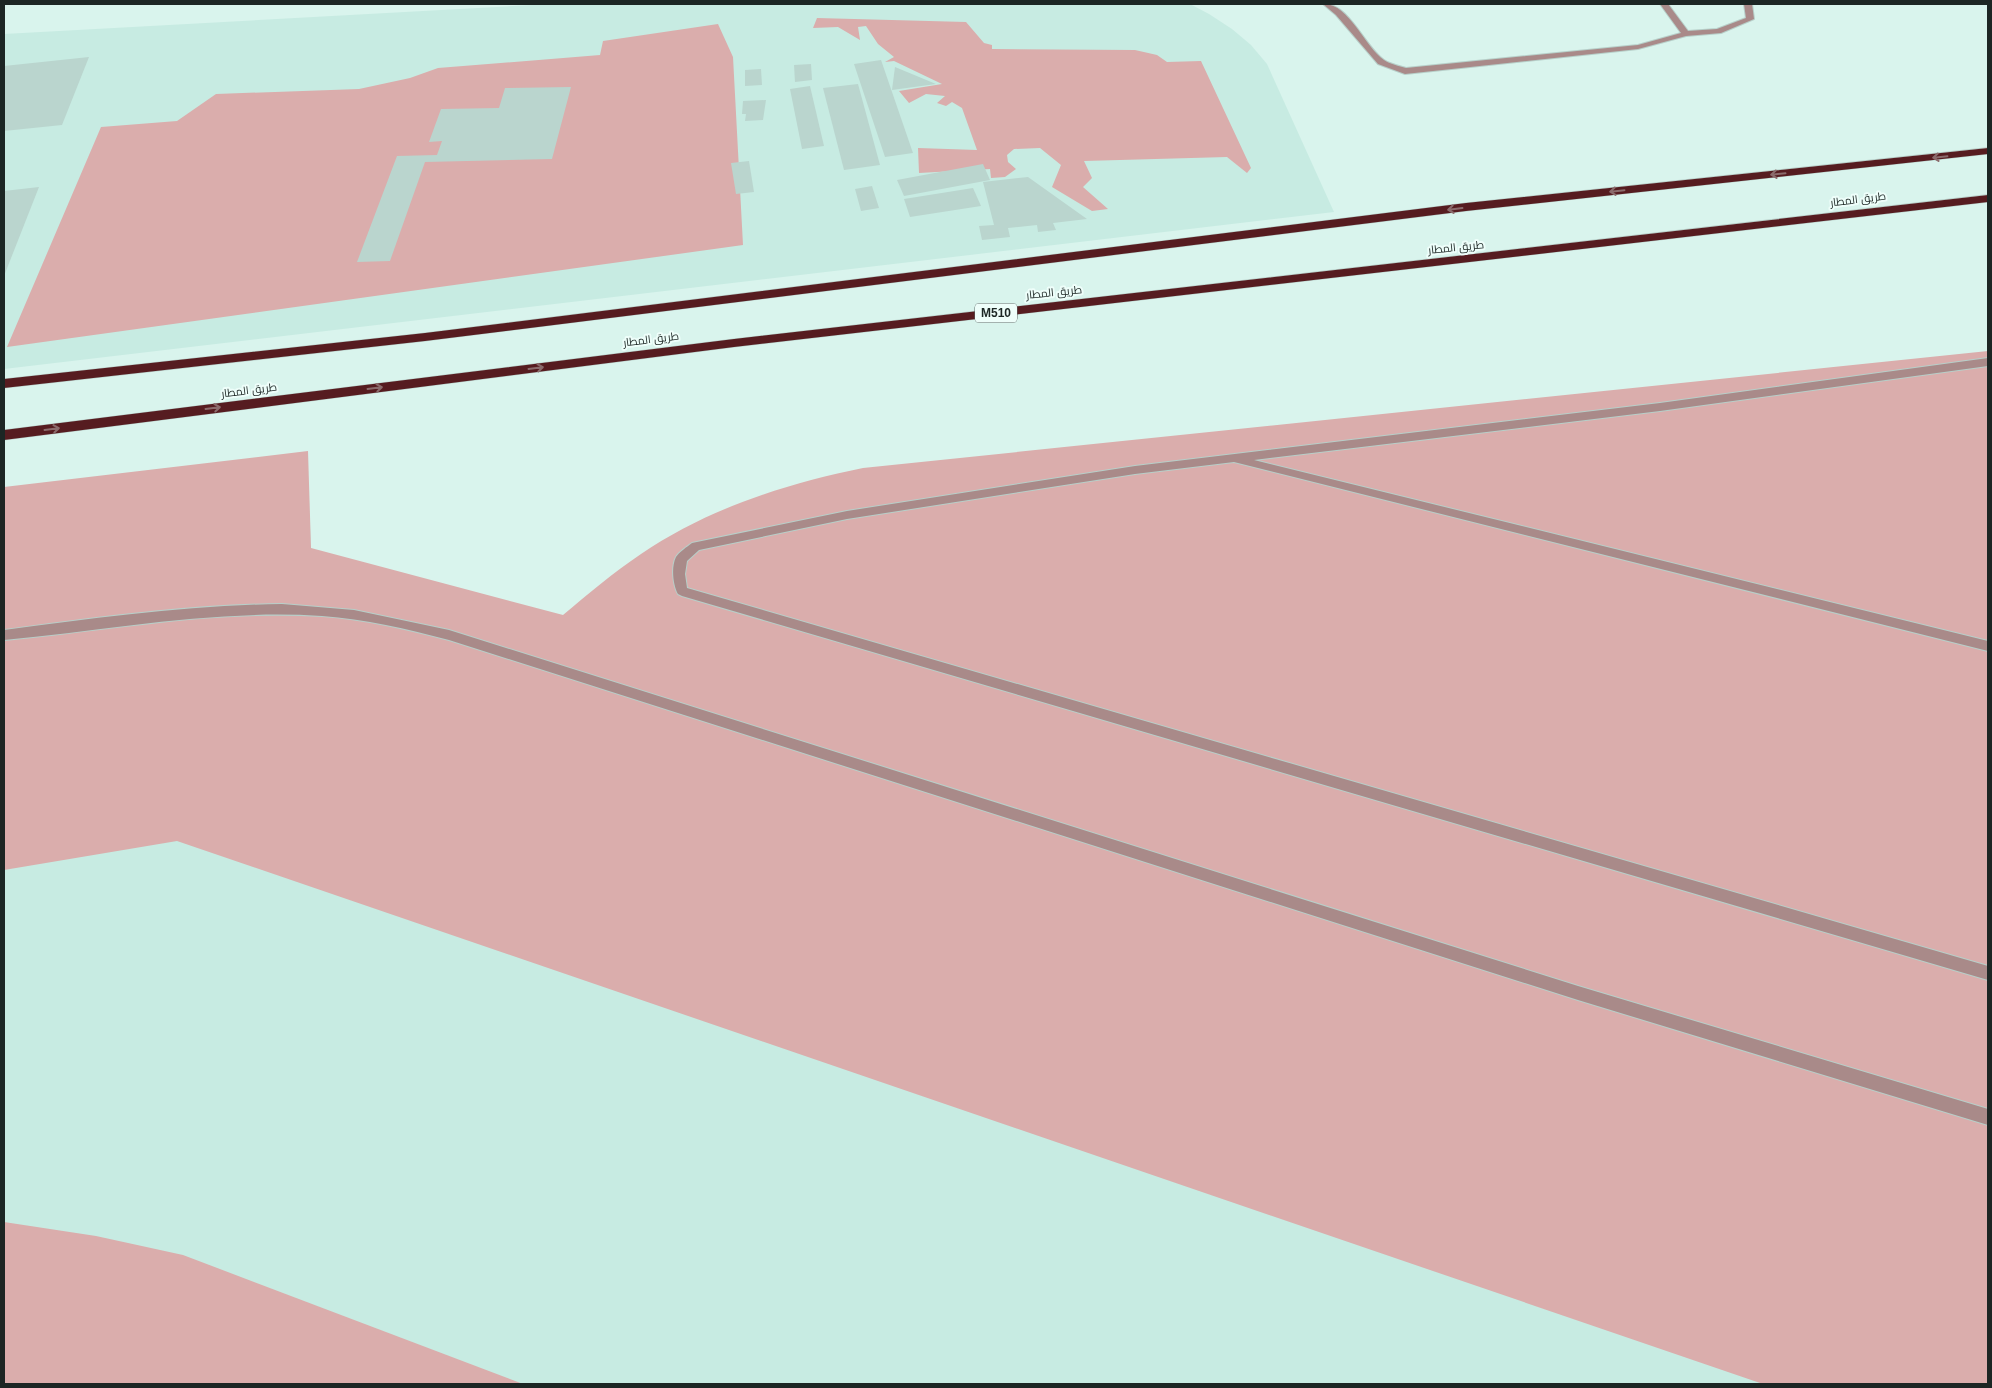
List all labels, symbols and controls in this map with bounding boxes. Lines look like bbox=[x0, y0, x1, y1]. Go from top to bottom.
one-way arrow bbox=[1932, 152, 1948, 161]
one-way arrow bbox=[1770, 169, 1786, 179]
one-way arrow bbox=[1609, 186, 1625, 196]
street label: طريق المطار bbox=[1828, 190, 1887, 209]
one-way arrow bbox=[1447, 204, 1463, 214]
street label: طريق المطار bbox=[1427, 238, 1485, 257]
street label: طريق المطار bbox=[1025, 283, 1083, 302]
road number: M510 bbox=[975, 304, 1017, 322]
street label: طريق المطار bbox=[621, 330, 680, 349]
one-way arrow bbox=[527, 363, 543, 373]
street label: طريق المطار bbox=[219, 381, 278, 400]
one-way arrow bbox=[366, 383, 382, 393]
one-way arrow bbox=[205, 403, 221, 413]
one-way arrow bbox=[44, 424, 60, 434]

